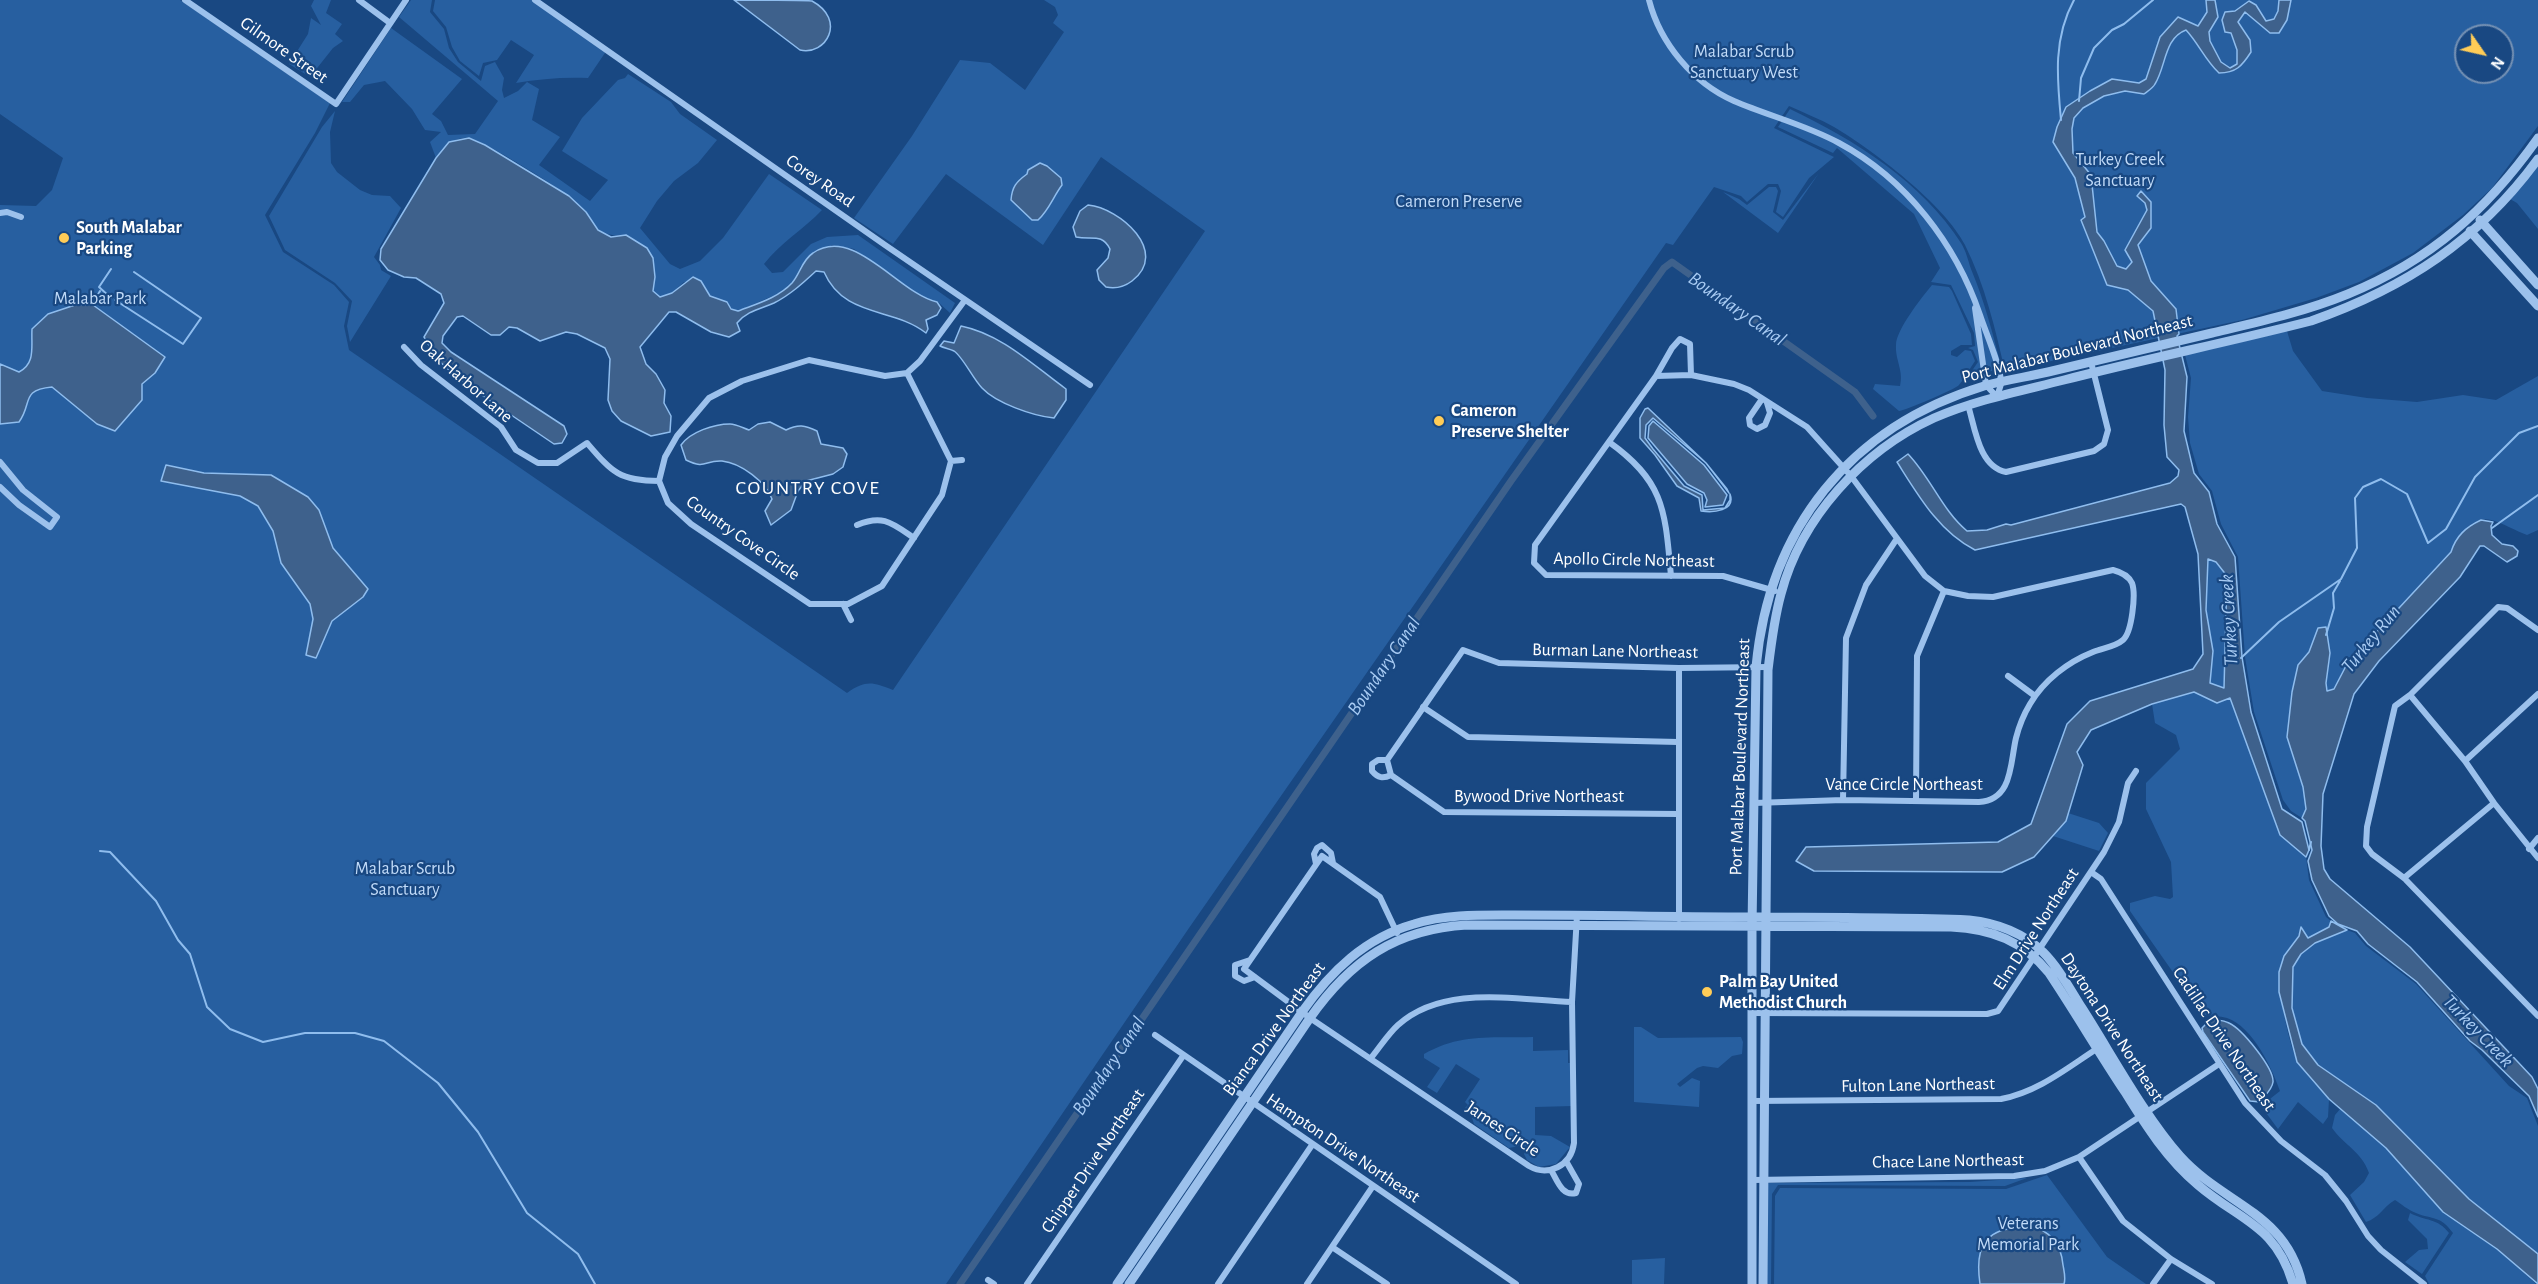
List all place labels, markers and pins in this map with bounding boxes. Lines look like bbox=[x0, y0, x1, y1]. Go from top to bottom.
place label: South Malabar Parking bbox=[76, 217, 182, 260]
marker: South Malabar Parking bbox=[57, 231, 71, 245]
place label: Cameron Preserve Shelter bbox=[1451, 400, 1569, 442]
marker: Cameron Preserve Shelter bbox=[1432, 414, 1446, 428]
place label: Palm Bay United Methodist Church bbox=[1719, 971, 1847, 1014]
marker: Palm Bay United Methodist Church bbox=[1700, 985, 1714, 999]

